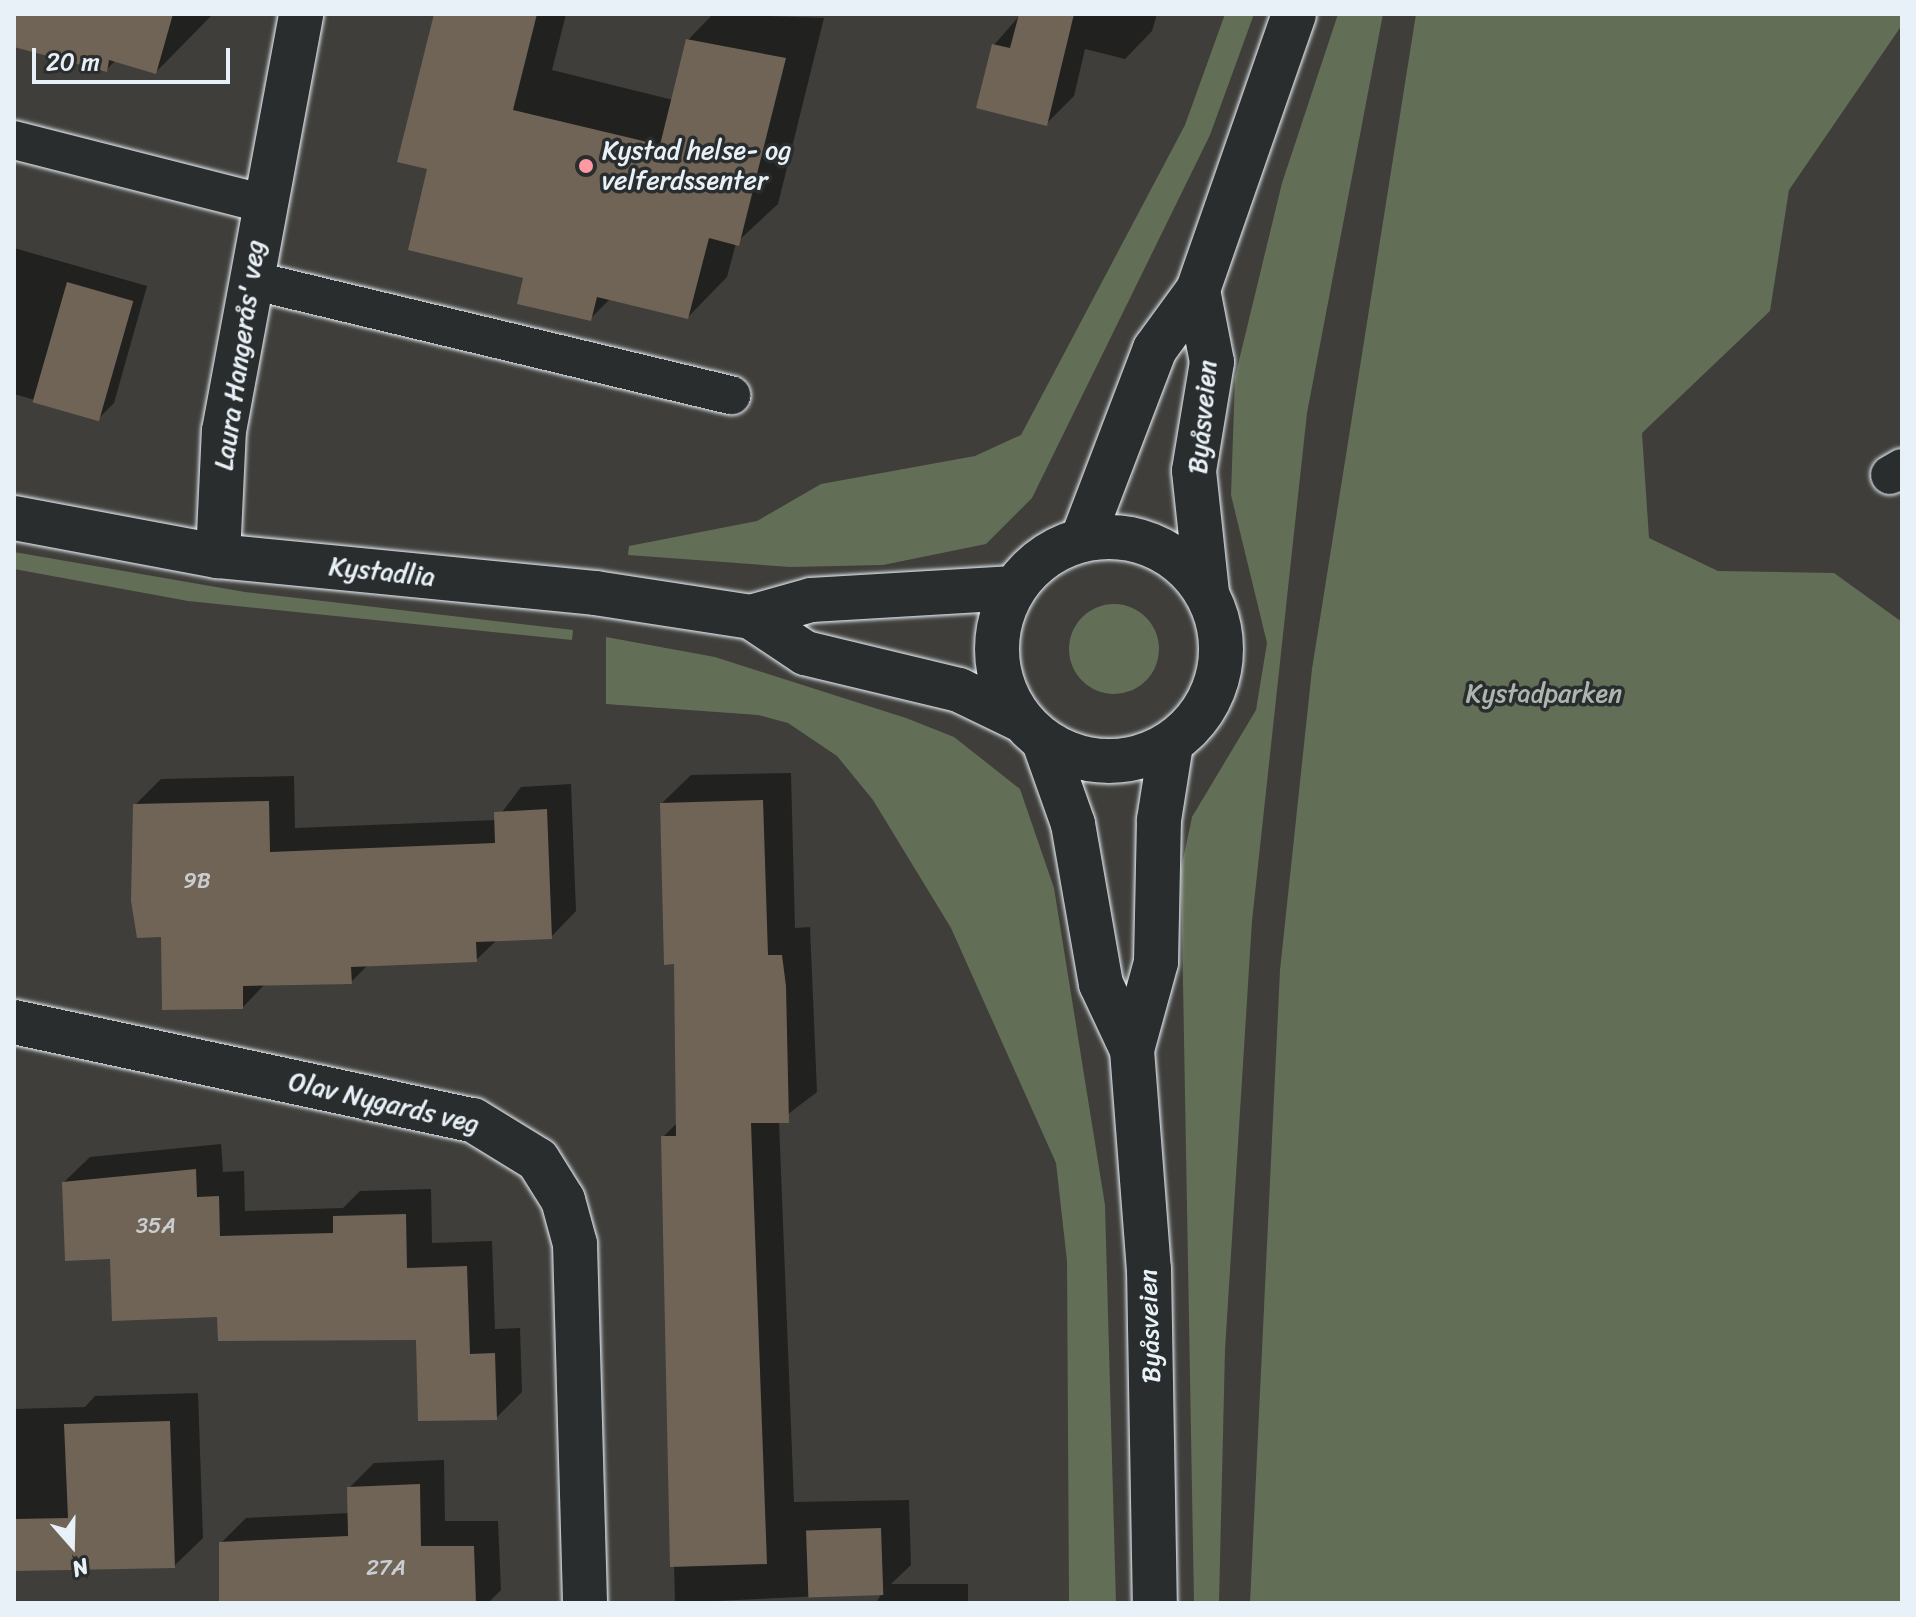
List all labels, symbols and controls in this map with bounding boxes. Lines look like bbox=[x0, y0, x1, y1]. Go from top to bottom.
scale bar bbox=[36, 32, 234, 82]
text: 20 m bbox=[46, 41, 100, 83]
place label: Kystad helse- og velferdssenter bbox=[602, 135, 791, 196]
marker: Kystad helse- og velferdssenter bbox=[577, 157, 595, 175]
street label: Laura Hangerås' veg bbox=[208, 238, 272, 472]
street label: Byåsveien bbox=[1182, 359, 1224, 475]
street label: Kystadlia bbox=[328, 551, 436, 593]
park label: Kystadparken bbox=[1466, 678, 1622, 710]
house number: 9B bbox=[183, 868, 211, 894]
street label: Olav Nygards veg bbox=[285, 1066, 483, 1140]
house number: 35A bbox=[136, 1213, 176, 1239]
street label: Byåsveien bbox=[1132, 1268, 1168, 1384]
north arrow bbox=[32, 1505, 112, 1585]
text: N bbox=[67, 1547, 94, 1589]
house number: 27A bbox=[366, 1555, 406, 1581]

